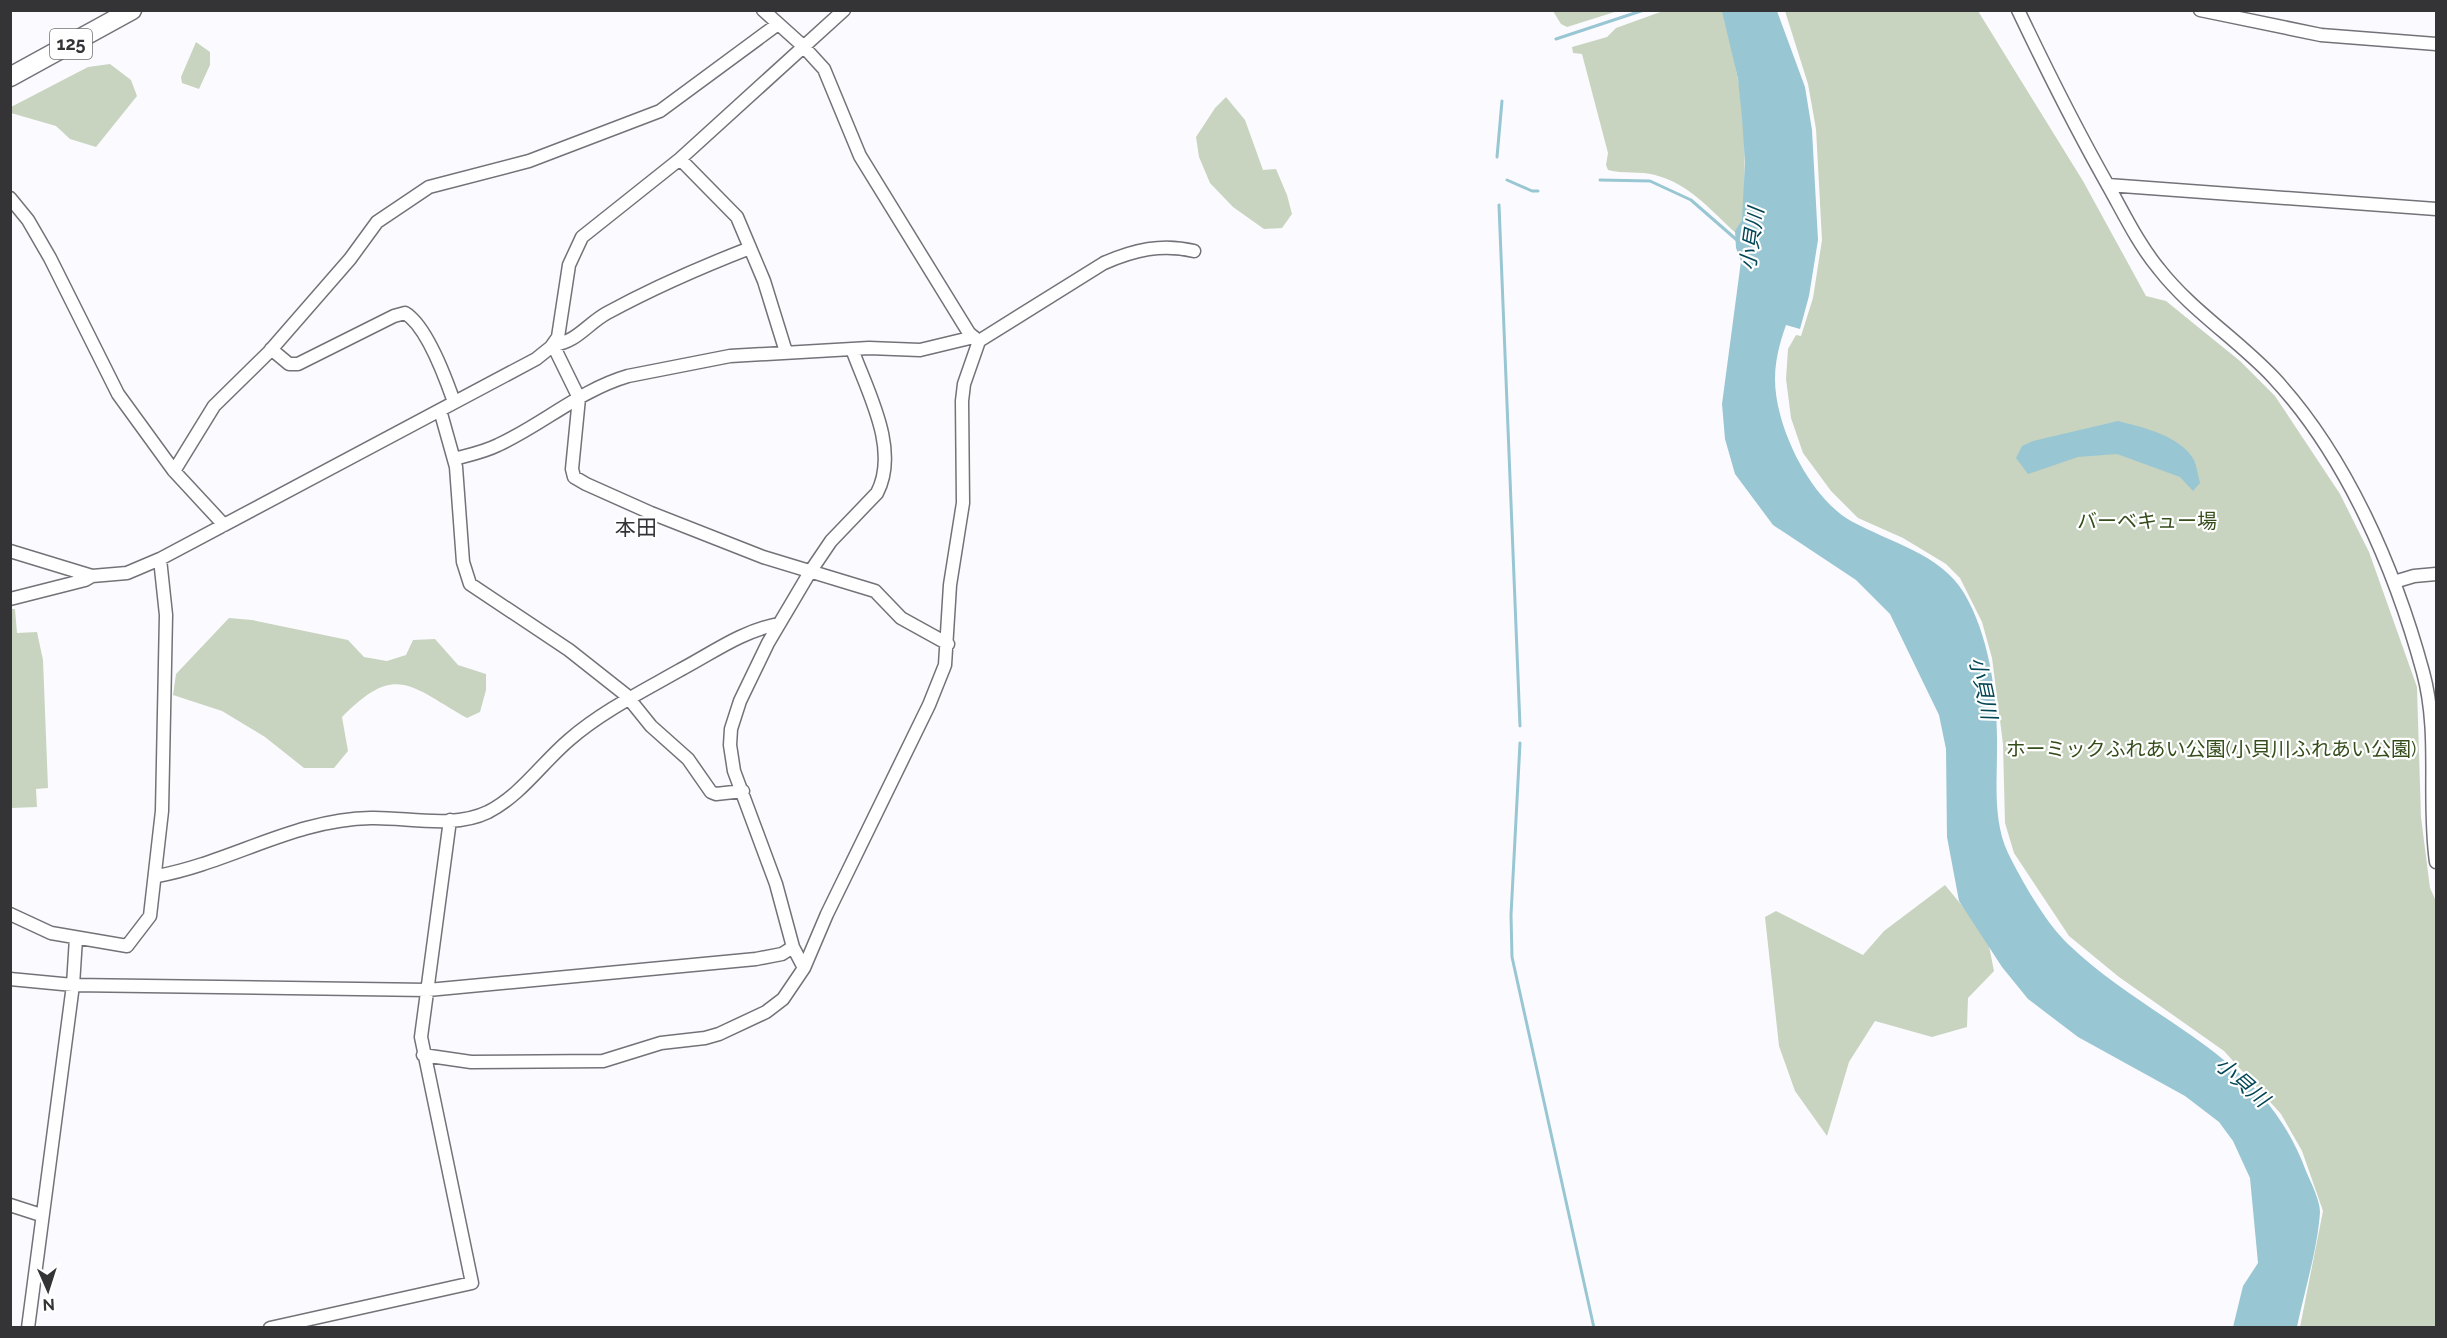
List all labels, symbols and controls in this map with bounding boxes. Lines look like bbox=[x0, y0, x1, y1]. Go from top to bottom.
road number: 125 bbox=[50, 29, 92, 59]
water label: 小貝川 bbox=[1735, 204, 1769, 272]
park label: バーベキュー場 bbox=[2077, 509, 2217, 533]
district label: 本田 bbox=[615, 515, 657, 540]
water label: 小貝川 bbox=[1965, 654, 2003, 723]
park label: ホーミックふれあい公園(小貝川ふれあい公園) bbox=[2006, 737, 2416, 761]
water label: 小貝川 bbox=[2210, 1052, 2276, 1113]
north arrow bbox=[18, 1260, 78, 1320]
text: N bbox=[42, 1295, 55, 1314]

